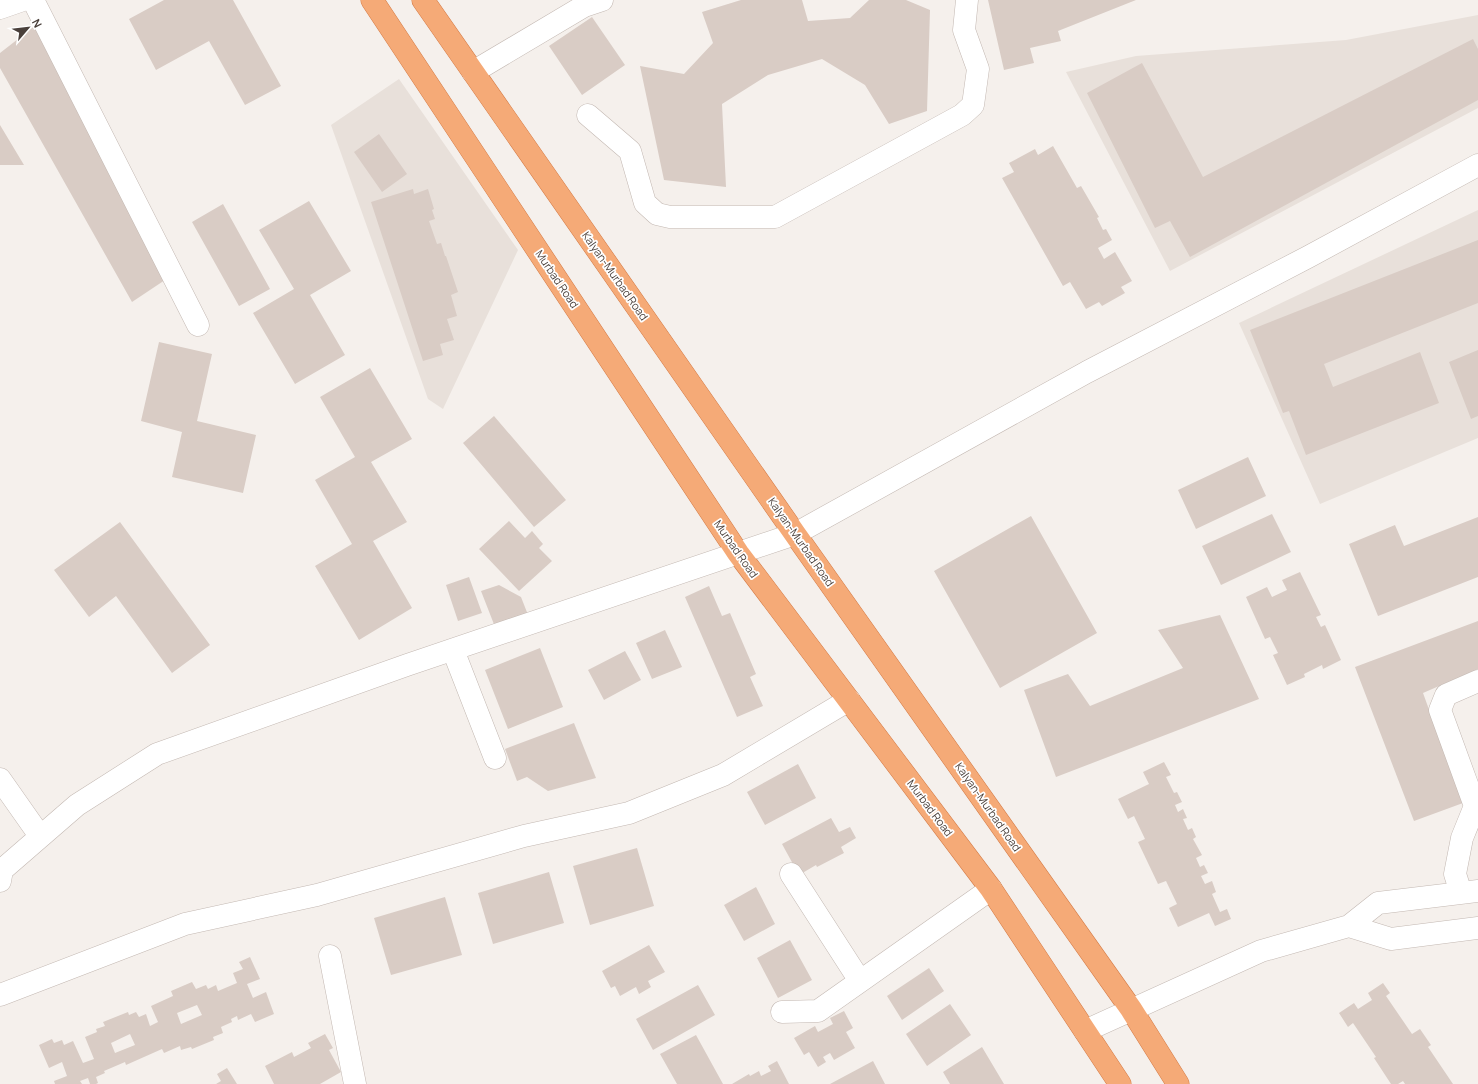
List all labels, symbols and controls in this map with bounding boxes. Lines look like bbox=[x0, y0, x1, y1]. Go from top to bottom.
north arrow bbox=[8, 8, 48, 48]
text: N bbox=[29, 16, 46, 30]
street label: Kalyan-Murbad Road bbox=[579, 228, 652, 323]
street label: Murbad Road bbox=[532, 247, 582, 311]
street label: Kalyan-Murbad Road bbox=[765, 494, 838, 589]
street label: Murbad Road bbox=[711, 517, 762, 581]
street label: Kalyan-Murbad Road bbox=[952, 759, 1025, 854]
street label: Murbad Road bbox=[904, 776, 957, 839]

